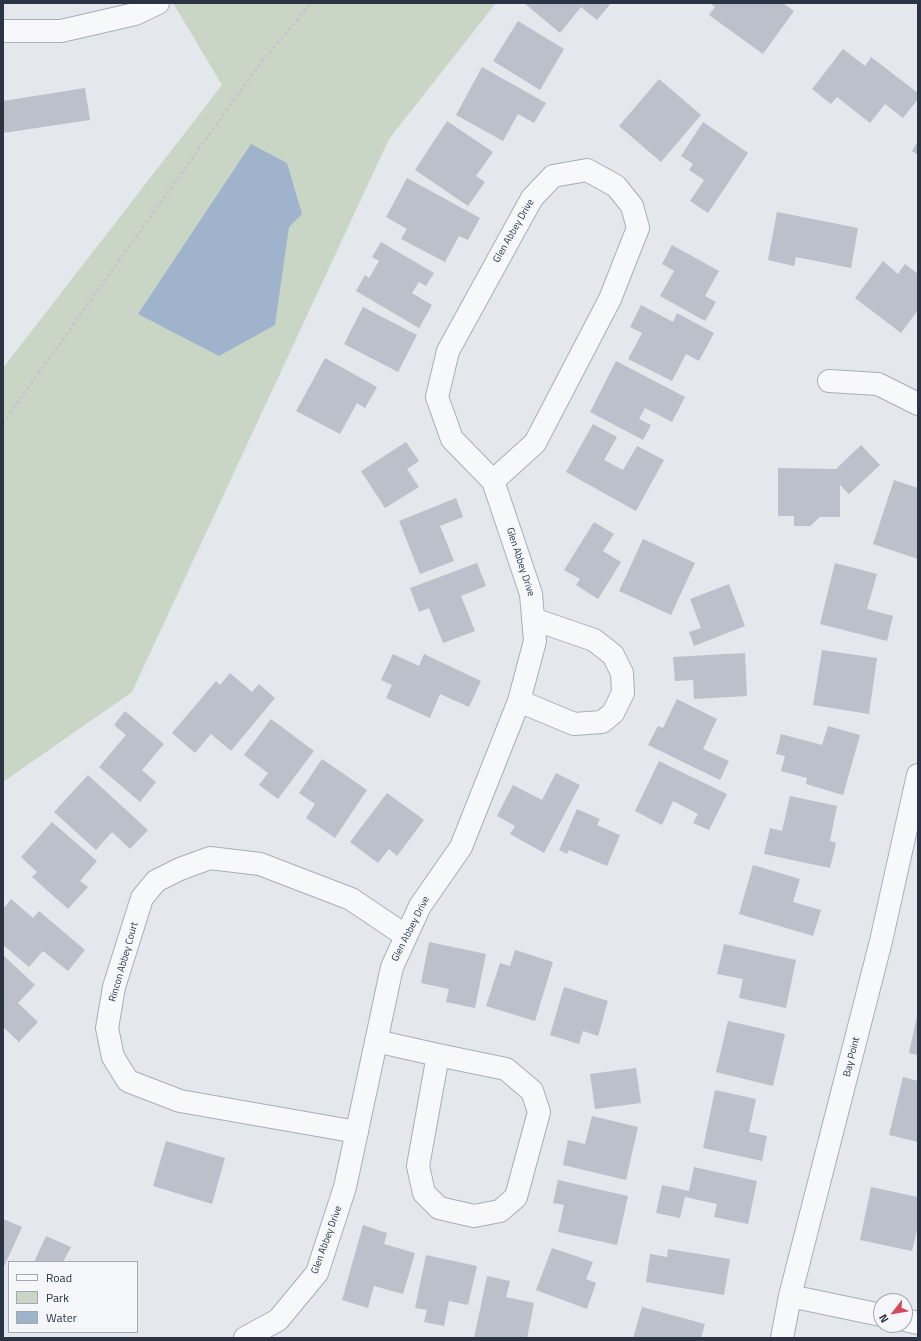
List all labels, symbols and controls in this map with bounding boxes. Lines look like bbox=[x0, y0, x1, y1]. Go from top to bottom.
street label: Glen Abbey Drive bbox=[491, 197, 537, 265]
street label: Glen Abbey Drive bbox=[503, 526, 537, 598]
street label: Glen Abbey Drive bbox=[389, 894, 433, 964]
street label: Rincon Abbey Court bbox=[107, 921, 141, 1003]
street label: Bay Point bbox=[841, 1036, 863, 1078]
street label: Glen Abbey Drive bbox=[309, 1204, 345, 1276]
legend bbox=[8, 1261, 138, 1333]
text: Road bbox=[46, 1268, 72, 1287]
text: Park bbox=[46, 1288, 69, 1307]
north arrow bbox=[873, 1293, 913, 1333]
text: Water bbox=[46, 1308, 77, 1327]
text: N bbox=[875, 1311, 892, 1326]

